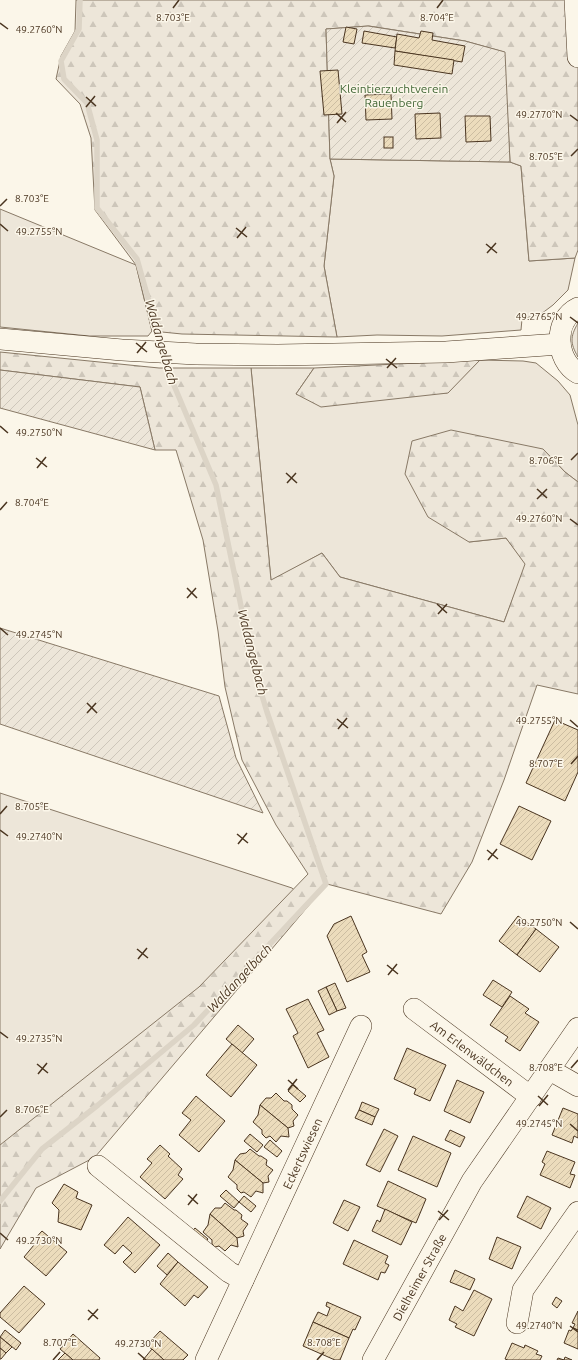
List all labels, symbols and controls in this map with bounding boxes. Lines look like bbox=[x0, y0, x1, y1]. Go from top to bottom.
text: 8.703°E bbox=[156, 12, 190, 23]
text: 8.704°E bbox=[420, 12, 454, 23]
text: 49.2760°N bbox=[16, 24, 62, 35]
park label: Kleintierzuchtverein Rauenberg bbox=[340, 82, 448, 109]
text: 49.2770°N bbox=[516, 109, 562, 120]
text: 8.705°E bbox=[529, 151, 563, 162]
text: 8.703°E bbox=[15, 193, 49, 204]
text: 49.2755°N bbox=[16, 226, 62, 237]
water label: Waldangelbach bbox=[143, 298, 181, 386]
text: 49.2765°N bbox=[516, 311, 562, 322]
text: 49.2750°N bbox=[16, 427, 62, 438]
text: 8.706°E bbox=[529, 455, 563, 466]
text: 8.704°E bbox=[15, 497, 49, 508]
text: 49.2760°N bbox=[516, 513, 562, 524]
water label: Waldangelbach bbox=[236, 608, 270, 696]
text: 49.2745°N bbox=[16, 629, 62, 640]
text: 49.2755°N bbox=[516, 715, 562, 726]
text: 8.707°E bbox=[529, 758, 563, 769]
text: 8.705°E bbox=[15, 801, 49, 812]
text: 49.2740°N bbox=[16, 831, 62, 842]
text: 49.2750°N bbox=[516, 917, 562, 928]
water label: Waldangelbach bbox=[204, 941, 274, 1015]
street label: Am Erlenwäldchen bbox=[428, 1017, 516, 1088]
text: 49.2735°N bbox=[16, 1033, 62, 1044]
text: 8.708°E bbox=[529, 1062, 563, 1073]
text: 8.706°E bbox=[15, 1104, 49, 1115]
street label: Eckertswiesen bbox=[280, 1116, 324, 1191]
text: 49.2745°N bbox=[516, 1118, 562, 1129]
street label: Dielheimer Straße bbox=[390, 1231, 448, 1323]
text: 49.2730°N bbox=[16, 1235, 62, 1246]
text: 49.2740°N bbox=[516, 1320, 562, 1331]
text: 8.707°E bbox=[43, 1337, 77, 1348]
text: 8.708°E bbox=[307, 1337, 341, 1348]
text: 49.2730°N bbox=[115, 1338, 161, 1349]

